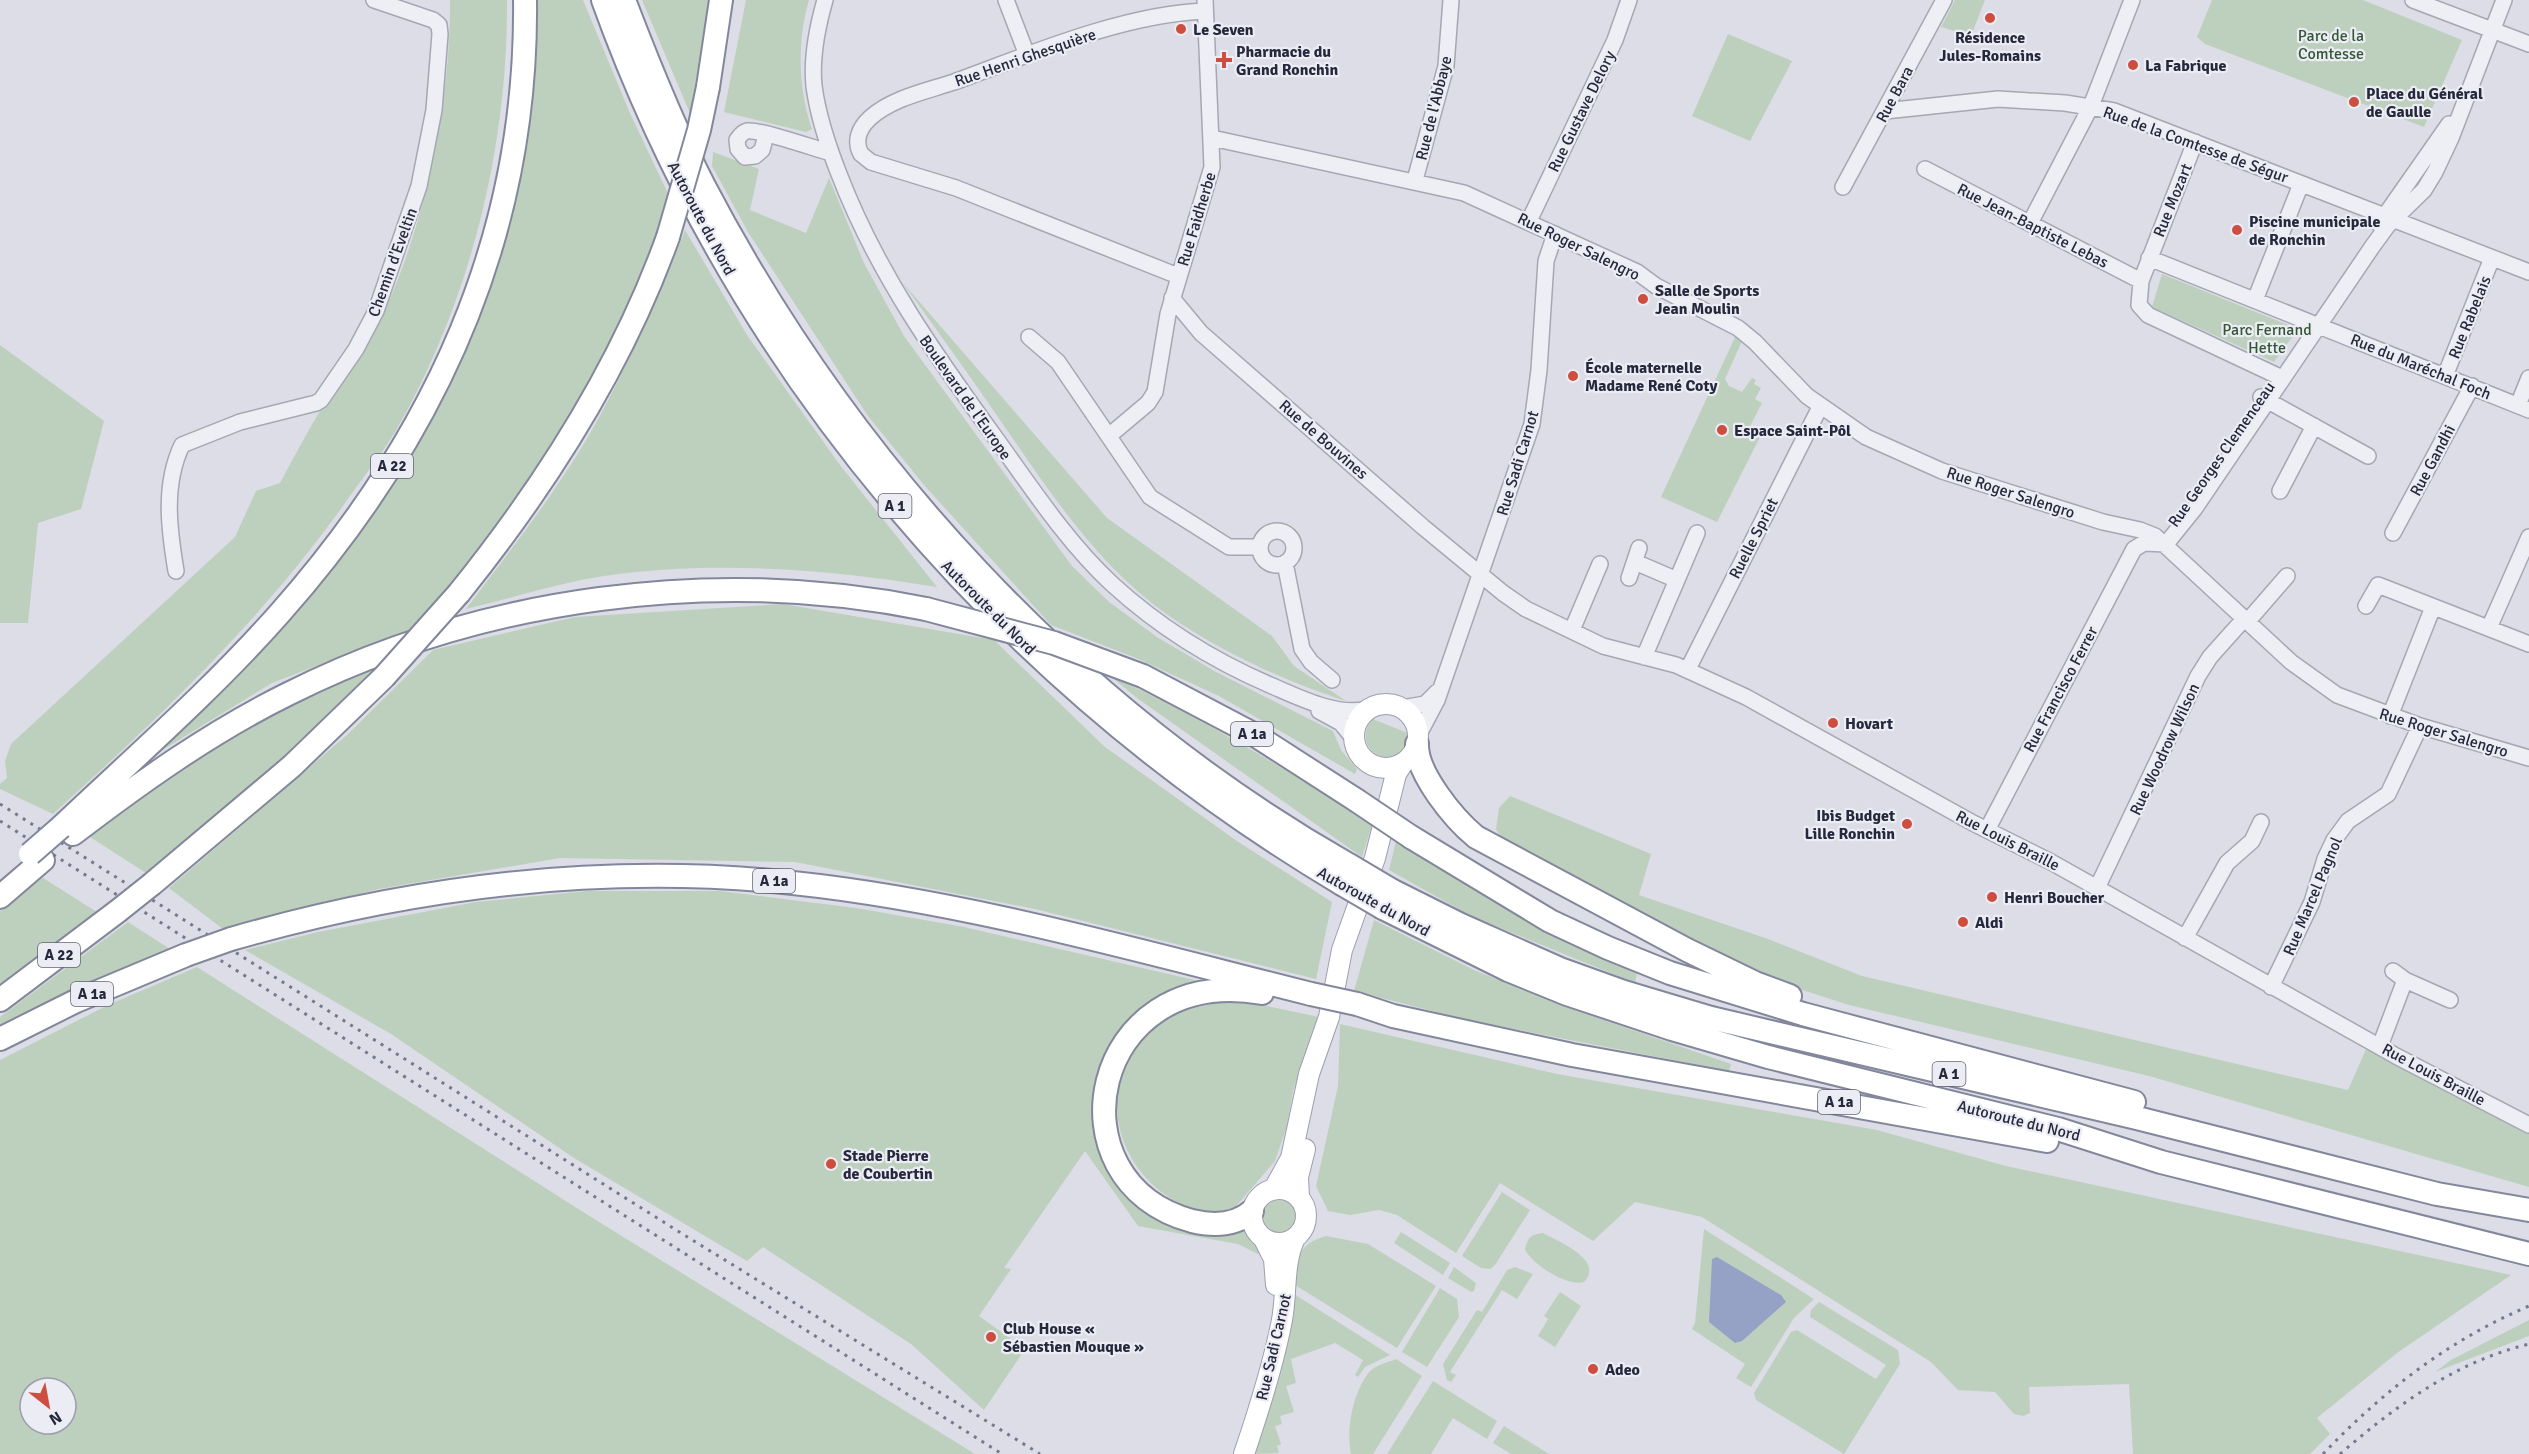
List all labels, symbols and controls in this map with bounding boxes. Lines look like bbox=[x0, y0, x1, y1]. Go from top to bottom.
marker: Résidence Jules-Romains bbox=[1983, 11, 1997, 25]
place label: Le Seven bbox=[1193, 20, 1254, 40]
marker: Le Seven bbox=[1174, 22, 1188, 36]
street label: Rue Henri Ghesquière bbox=[952, 24, 1099, 92]
park label: Parc de la Comtesse bbox=[2298, 26, 2364, 64]
place label: Résidence Jules-Romains bbox=[1939, 28, 2041, 66]
place label: Pharmacie du Grand Ronchin bbox=[1236, 42, 1339, 80]
street label: Rue Gustave Delory bbox=[1544, 47, 1620, 175]
marker: Pharmacie du Grand Ronchin bbox=[1217, 53, 1231, 67]
street label: Rue de l'Abbaye bbox=[1411, 54, 1457, 163]
place label: La Fabrique bbox=[2145, 56, 2227, 76]
marker: La Fabrique bbox=[2126, 58, 2140, 72]
street label: Rue Bara bbox=[1872, 63, 1918, 126]
place label: Place du Général de Gaulle bbox=[2366, 84, 2483, 122]
marker: Place du Général de Gaulle bbox=[2347, 95, 2361, 109]
street label: Rue de la Comtesse de Ségur bbox=[2100, 102, 2291, 188]
street label: Autoroute du Nord bbox=[663, 158, 740, 279]
street label: Rue Mozart bbox=[2149, 160, 2197, 240]
street label: Rue Faidherbe bbox=[1173, 170, 1221, 269]
street label: Rue Jean-Baptiste Lebas bbox=[1954, 179, 2111, 273]
street label: Chemin d'Eveltin bbox=[364, 205, 422, 320]
street label: Rue Roger Salengro bbox=[1514, 209, 1643, 285]
place label: Piscine municipale de Ronchin bbox=[2249, 212, 2380, 250]
marker: Piscine municipale de Ronchin bbox=[2230, 223, 2244, 237]
street label: Rue Rabelais bbox=[2444, 273, 2496, 362]
place label: Salle de Sports Jean Moulin bbox=[1655, 281, 1759, 319]
marker: Salle de Sports Jean Moulin bbox=[1636, 292, 1650, 306]
park label: Parc Fernand Hette bbox=[2222, 320, 2312, 358]
street label: Rue du Maréchal Foch bbox=[2347, 330, 2494, 404]
street label: Boulevard de l'Europe bbox=[915, 331, 1016, 464]
place label: École maternelle Madame René Coty bbox=[1585, 358, 1718, 396]
marker: École maternelle Madame René Coty bbox=[1566, 369, 1580, 383]
street label: Rue Georges Clemenceau bbox=[2164, 378, 2280, 531]
street label: Rue de Bouvines bbox=[1275, 396, 1372, 484]
street label: Rue Sadi Carnot bbox=[1492, 408, 1544, 518]
place label: Espace Saint-Pôl bbox=[1734, 421, 1851, 441]
street label: Rue Gandhi bbox=[2406, 421, 2460, 500]
marker: Espace Saint-Pôl bbox=[1715, 423, 1729, 437]
road number: A 22 bbox=[371, 454, 413, 478]
street label: Rue Roger Salengro bbox=[1944, 463, 2077, 523]
road number: A 1 bbox=[878, 494, 912, 518]
street label: Ruelle Spriet bbox=[1725, 494, 1783, 582]
street label: Autoroute du Nord bbox=[937, 556, 1040, 659]
street label: Rue Francisco Ferrer bbox=[2019, 623, 2103, 756]
street label: Rue Woodrow Wilson bbox=[2126, 680, 2204, 818]
street label: Rue Roger Salengro bbox=[2377, 704, 2511, 762]
place label: Hovart bbox=[1845, 714, 1893, 734]
marker: Hovart bbox=[1826, 716, 1840, 730]
road number: A 1a bbox=[1231, 722, 1273, 746]
place label: Ibis Budget Lille Ronchin bbox=[1804, 806, 1895, 844]
street label: Rue Louis Braille bbox=[1952, 806, 2063, 876]
marker: Ibis Budget Lille Ronchin bbox=[1900, 817, 1914, 831]
street label: Rue Marcel Pagnol bbox=[2279, 834, 2347, 959]
street label: Autoroute du Nord bbox=[1314, 863, 1433, 941]
road number: A 1a bbox=[753, 869, 795, 893]
place label: Henri Boucher bbox=[2004, 888, 2105, 908]
marker: Henri Boucher bbox=[1985, 890, 1999, 904]
place label: Aldi bbox=[1975, 913, 2003, 933]
marker: Aldi bbox=[1956, 915, 1970, 929]
road number: A 22 bbox=[38, 943, 80, 967]
road number: A 1a bbox=[71, 982, 113, 1006]
street label: Rue Louis Braille bbox=[2378, 1039, 2489, 1110]
road number: A 1 bbox=[1932, 1062, 1966, 1086]
road number: A 1a bbox=[1818, 1090, 1860, 1114]
street label: Autoroute du Nord bbox=[1955, 1096, 2082, 1146]
place label: Stade Pierre de Coubertin bbox=[843, 1146, 933, 1184]
marker: Stade Pierre de Coubertin bbox=[824, 1157, 838, 1171]
street label: Rue Sadi Carnot bbox=[1252, 1292, 1296, 1402]
place label: Club House « Sébastien Mouque » bbox=[1003, 1319, 1144, 1357]
marker: Club House « Sébastien Mouque » bbox=[984, 1330, 998, 1344]
place label: Adeo bbox=[1605, 1360, 1640, 1380]
marker: Adeo bbox=[1586, 1362, 1600, 1376]
north arrow bbox=[18, 1376, 78, 1436]
text: N bbox=[45, 1407, 65, 1429]

